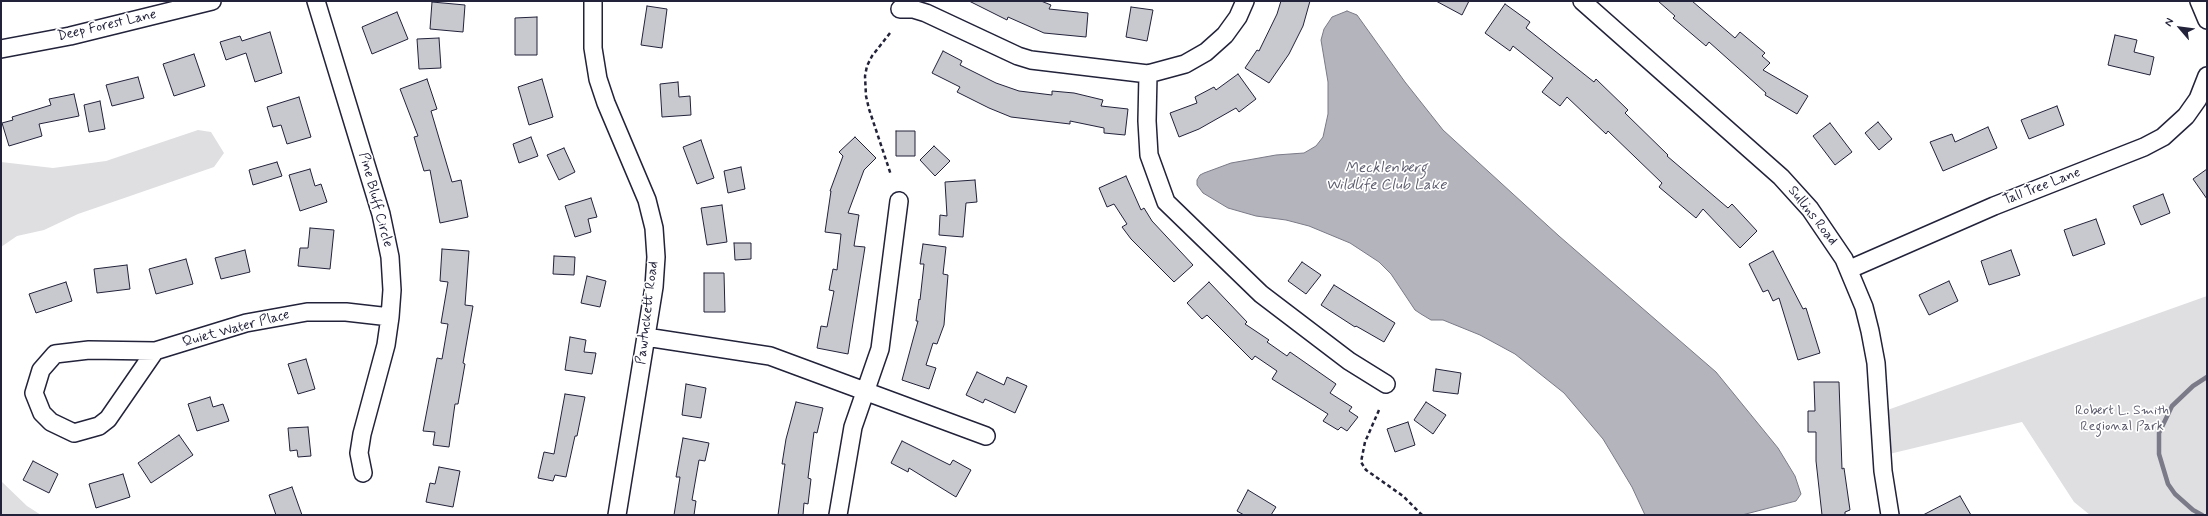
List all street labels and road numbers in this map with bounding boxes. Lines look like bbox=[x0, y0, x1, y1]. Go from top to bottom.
street label: Deep Forest Lane bbox=[56, 6, 158, 46]
street label: Pine Bluff Circle bbox=[354, 151, 396, 249]
street label: Tall Tree Lane bbox=[2001, 165, 2083, 209]
street label: Sullins Road bbox=[1784, 183, 1840, 249]
street label: Pawtuckett Road bbox=[633, 260, 663, 366]
street label: Quiet Water Place bbox=[180, 307, 292, 351]

